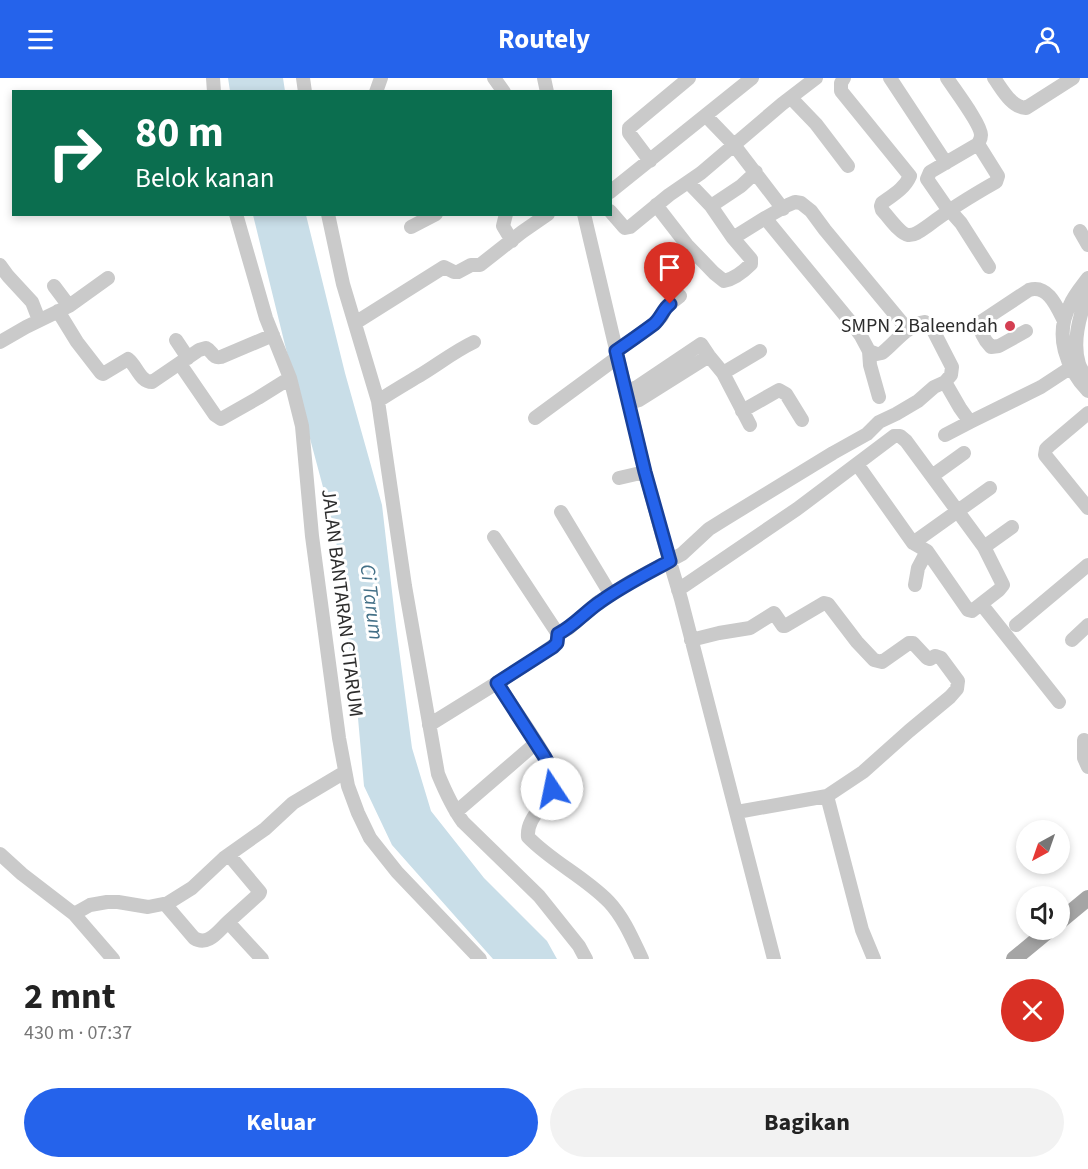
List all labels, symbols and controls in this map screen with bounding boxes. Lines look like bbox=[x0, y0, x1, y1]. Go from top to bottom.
text: Routely bbox=[498, 20, 590, 59]
icon: menu bbox=[24, 23, 57, 56]
icon: person bbox=[1031, 23, 1064, 56]
text: 80 m bbox=[135, 103, 224, 163]
icon: right bbox=[36, 114, 114, 192]
text: Belok kanan bbox=[135, 159, 274, 198]
pin bbox=[644, 242, 695, 304]
icon: arrive bbox=[653, 251, 686, 284]
place label: SMPN 2 Baleendah bbox=[841, 312, 998, 340]
marker: SMPN 2 Baleendah bbox=[1003, 319, 1017, 333]
street label: JALAN BANTARAN CITARUM bbox=[314, 487, 370, 719]
water label: Ci Tarum bbox=[352, 562, 392, 642]
position arrow bbox=[520, 757, 584, 821]
north arrow bbox=[1016, 820, 1070, 874]
map controls bbox=[1016, 820, 1070, 940]
button: sound bbox=[1016, 886, 1070, 940]
text: 2 mnt bbox=[24, 971, 115, 1022]
button: close bbox=[1001, 979, 1064, 1042]
text: 430 m · 07:37 bbox=[24, 1019, 132, 1047]
button: Keluar bbox=[24, 1088, 538, 1157]
button: Bagikan bbox=[550, 1088, 1064, 1157]

